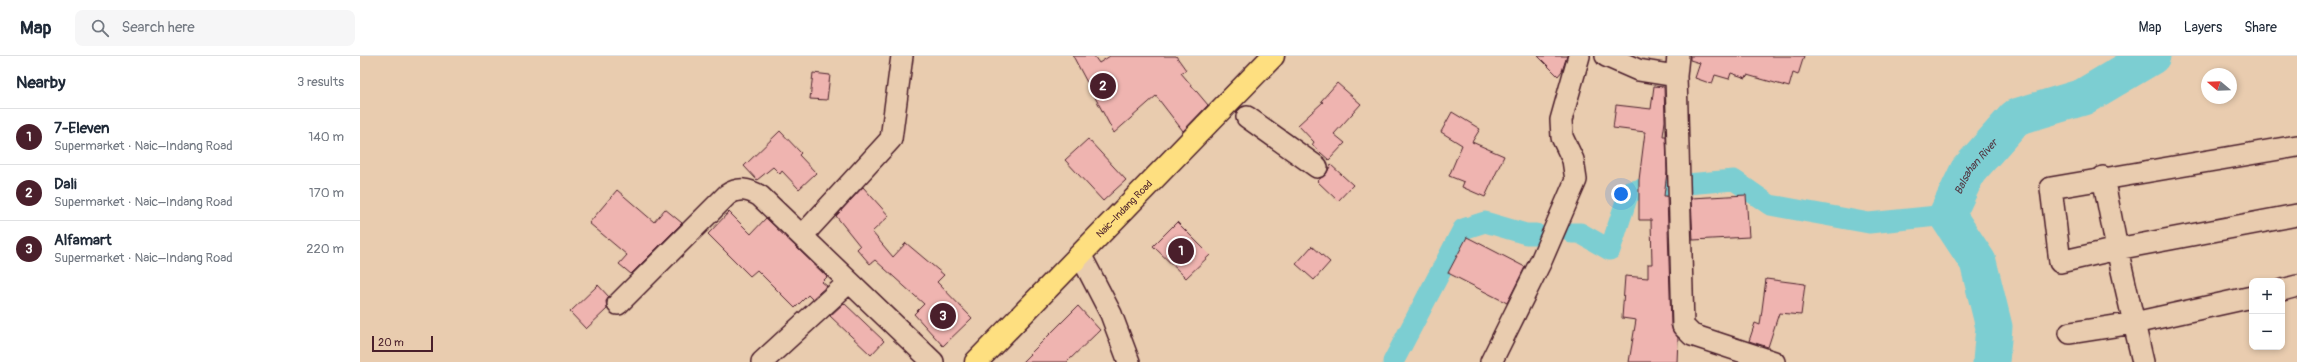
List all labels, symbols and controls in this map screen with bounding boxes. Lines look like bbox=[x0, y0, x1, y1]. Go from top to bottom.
search box bbox=[75, 10, 355, 46]
text: Map bbox=[20, 16, 51, 40]
icon: search bbox=[89, 17, 111, 39]
text: Search here bbox=[121, 18, 195, 37]
text: Map bbox=[2139, 19, 2162, 36]
text: Layers bbox=[2184, 19, 2222, 36]
text: Share bbox=[2244, 19, 2277, 36]
north arrow bbox=[2201, 68, 2237, 104]
pin: 2 bbox=[1090, 71, 1116, 101]
text: Nearby bbox=[16, 72, 65, 93]
text: 3 results bbox=[297, 74, 344, 90]
text: 7-Eleven bbox=[54, 119, 109, 138]
text: 1 bbox=[26, 129, 32, 145]
text: 140 m bbox=[308, 129, 344, 145]
water label: Balsahan River bbox=[1951, 135, 2001, 196]
text: Supermarket · Naic–Indang Road bbox=[54, 138, 233, 154]
text: Dali bbox=[54, 175, 77, 194]
street label: Naic–Indang Road bbox=[1094, 178, 1155, 240]
your location bbox=[1611, 184, 1631, 204]
text: 2 bbox=[25, 185, 33, 201]
text: 170 m bbox=[309, 185, 344, 201]
text: Supermarket · Naic–Indang Road bbox=[54, 194, 233, 210]
text: Alfamart bbox=[54, 231, 111, 250]
pin: 1 bbox=[1168, 236, 1194, 266]
text: 3 bbox=[25, 241, 33, 257]
text: 220 m bbox=[306, 241, 344, 257]
text: Supermarket · Naic–Indang Road bbox=[54, 250, 233, 266]
map controls bbox=[2249, 278, 2285, 350]
button: + bbox=[2249, 278, 2285, 314]
pin: 3 bbox=[930, 301, 956, 331]
button: − bbox=[2249, 314, 2285, 350]
scale bar bbox=[372, 334, 433, 353]
text: 20 m bbox=[378, 336, 404, 349]

